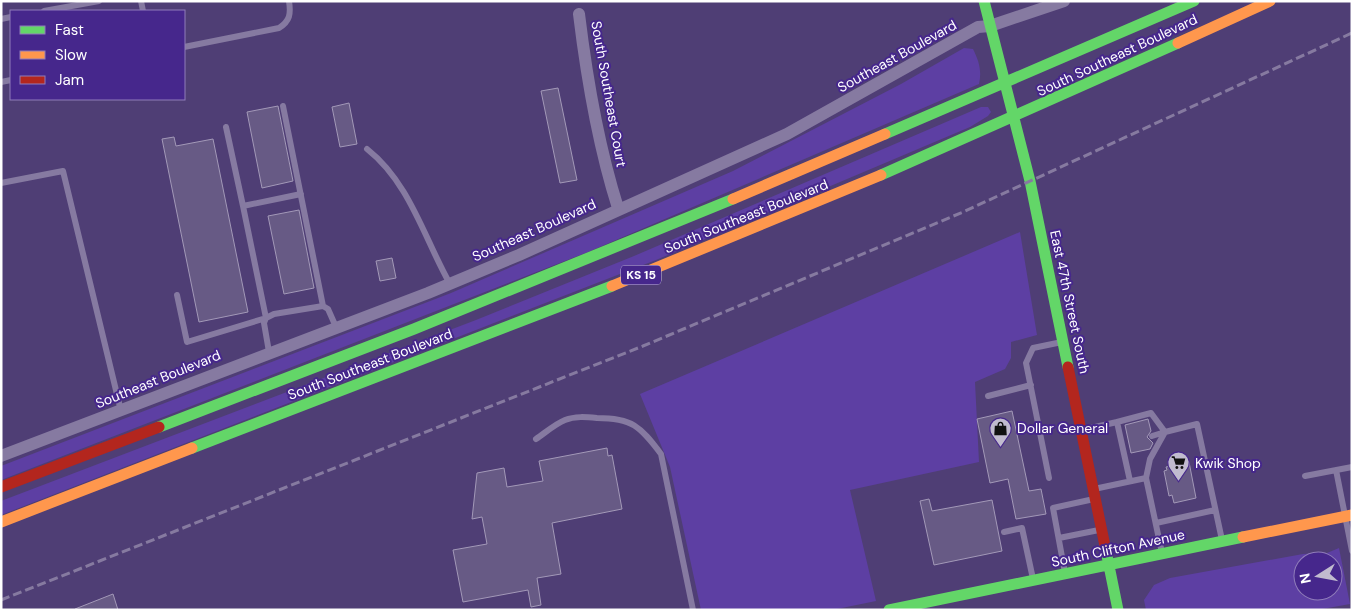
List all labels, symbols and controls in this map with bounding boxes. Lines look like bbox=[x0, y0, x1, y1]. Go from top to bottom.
legend bbox=[10, 10, 185, 100]
street label: South Southeast Boulevard bbox=[1034, 10, 1200, 100]
street label: Southeast Boulevard bbox=[834, 16, 960, 96]
street label: South Southeast Court bbox=[587, 19, 631, 169]
text: Fast bbox=[55, 20, 84, 40]
text: Slow bbox=[55, 45, 88, 65]
text: Jam bbox=[55, 70, 84, 90]
street label: South Southeast Boulevard bbox=[661, 175, 831, 257]
street label: Southeast Boulevard bbox=[469, 195, 599, 265]
street label: East 47th Street South bbox=[1046, 229, 1094, 375]
road number: KS 15 bbox=[621, 266, 661, 284]
street label: South Southeast Boulevard bbox=[285, 324, 455, 404]
street label: Southeast Boulevard bbox=[93, 346, 223, 412]
shop icon: Dollar General bbox=[989, 416, 1013, 447]
place label: Dollar General bbox=[1017, 419, 1108, 437]
supermarket icon: Kwik Shop bbox=[1167, 451, 1191, 482]
place label: Kwik Shop bbox=[1195, 454, 1261, 472]
street label: South Clifton Avenue bbox=[1050, 525, 1186, 571]
north arrow bbox=[1293, 551, 1343, 601]
text: N bbox=[1295, 572, 1315, 585]

